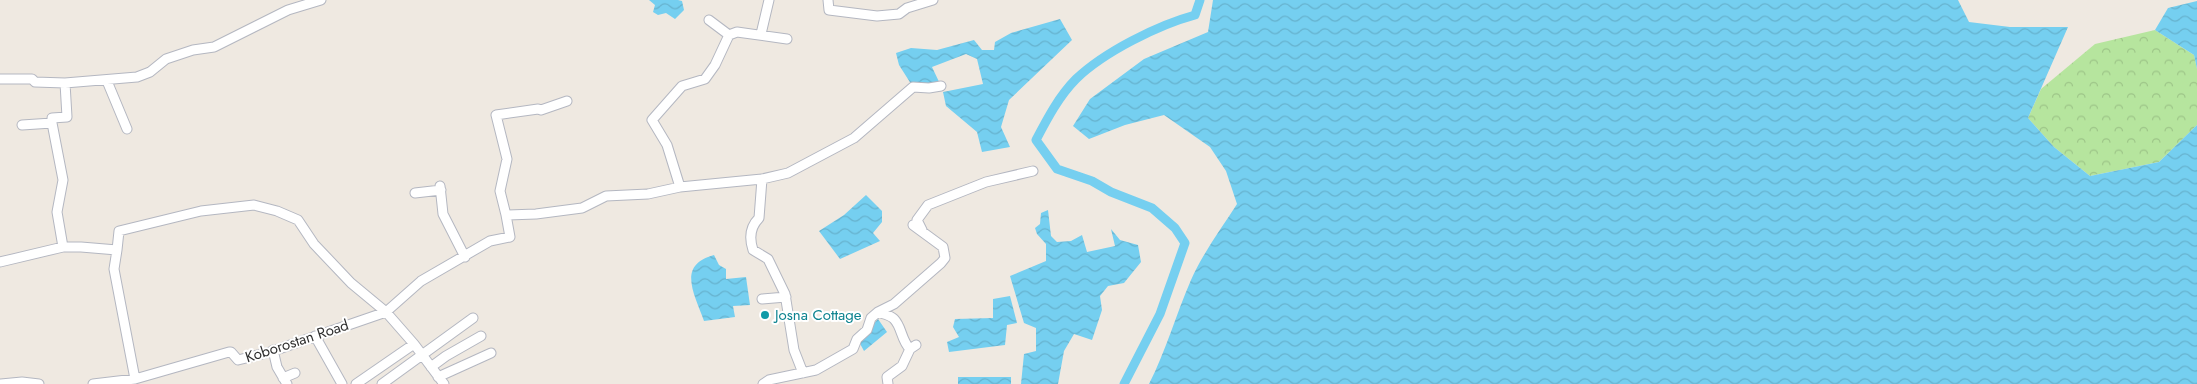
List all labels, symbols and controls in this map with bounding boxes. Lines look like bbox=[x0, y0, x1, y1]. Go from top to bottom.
place label: Josna Cottage bbox=[773, 304, 862, 326]
marker: Josna Cottage bbox=[759, 309, 771, 321]
street label: Koborostan Road bbox=[242, 314, 352, 368]

